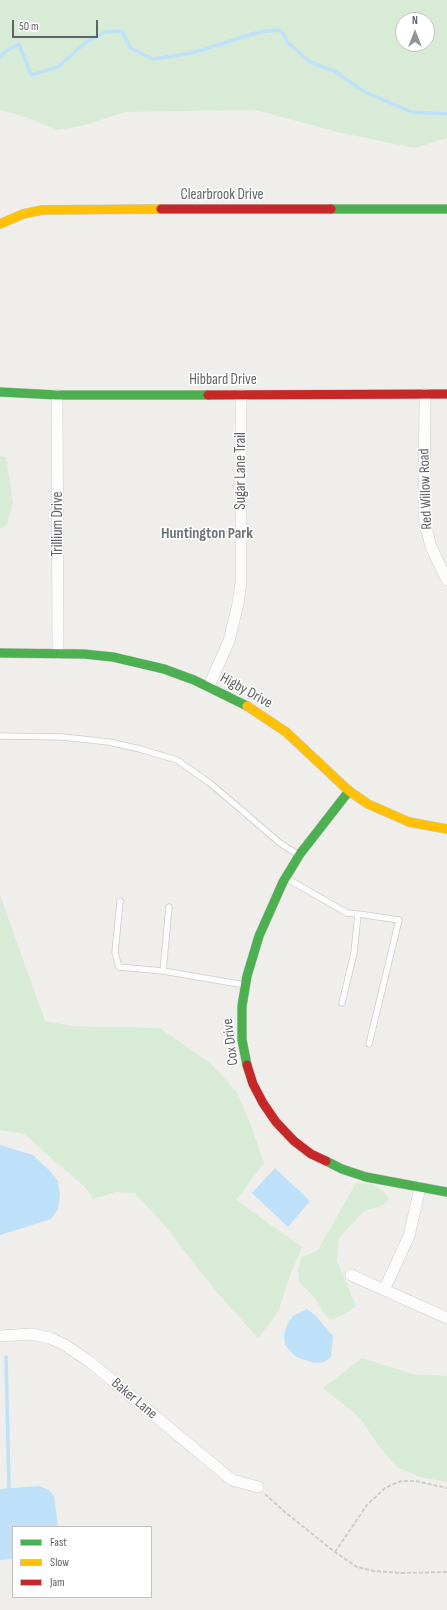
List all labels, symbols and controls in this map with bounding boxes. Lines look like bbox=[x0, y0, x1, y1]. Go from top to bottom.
scale bar bbox=[14, 12, 100, 38]
north arrow bbox=[395, 12, 435, 52]
text: N bbox=[412, 14, 418, 27]
text: 50 m bbox=[19, 19, 39, 34]
street label: Clearbrook Drive bbox=[180, 186, 264, 204]
street label: Hibbard Drive bbox=[189, 371, 257, 389]
street label: Sugar Lane Trail bbox=[232, 432, 250, 510]
street label: Red Willow Road bbox=[416, 448, 436, 530]
street label: Trillium Drive bbox=[49, 491, 67, 557]
district label: Huntington Park bbox=[161, 524, 253, 544]
street label: Higby Drive bbox=[217, 669, 275, 713]
street label: Cox Drive bbox=[219, 1017, 243, 1067]
street label: Baker Lane bbox=[107, 1375, 161, 1423]
legend bbox=[12, 1526, 152, 1598]
text: Fast bbox=[50, 1535, 67, 1550]
text: Slow bbox=[50, 1555, 69, 1570]
text: Jam bbox=[50, 1575, 65, 1590]

